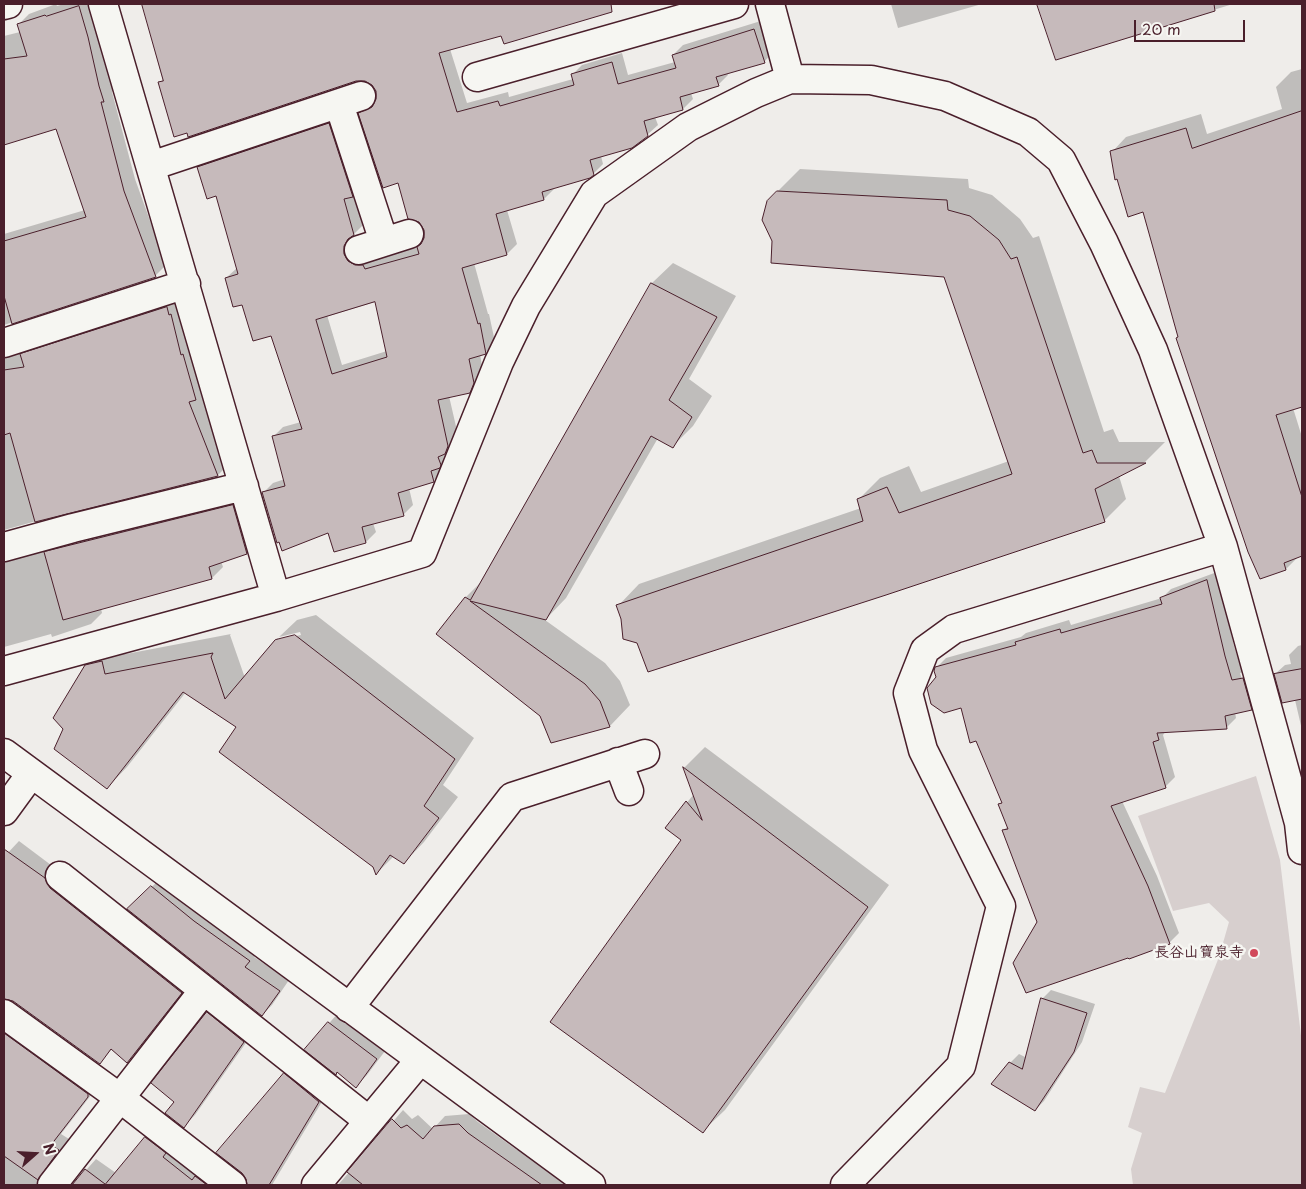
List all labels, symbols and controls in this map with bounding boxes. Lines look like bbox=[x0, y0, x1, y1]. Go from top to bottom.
scale bar bbox=[1136, 10, 1247, 42]
text: 20 m bbox=[1142, 17, 1181, 40]
place label: 長谷山寶泉寺 bbox=[1154, 944, 1244, 962]
marker: 長谷山寶泉寺 bbox=[1248, 947, 1260, 959]
north arrow bbox=[10, 1129, 60, 1179]
text: N bbox=[38, 1140, 61, 1158]

